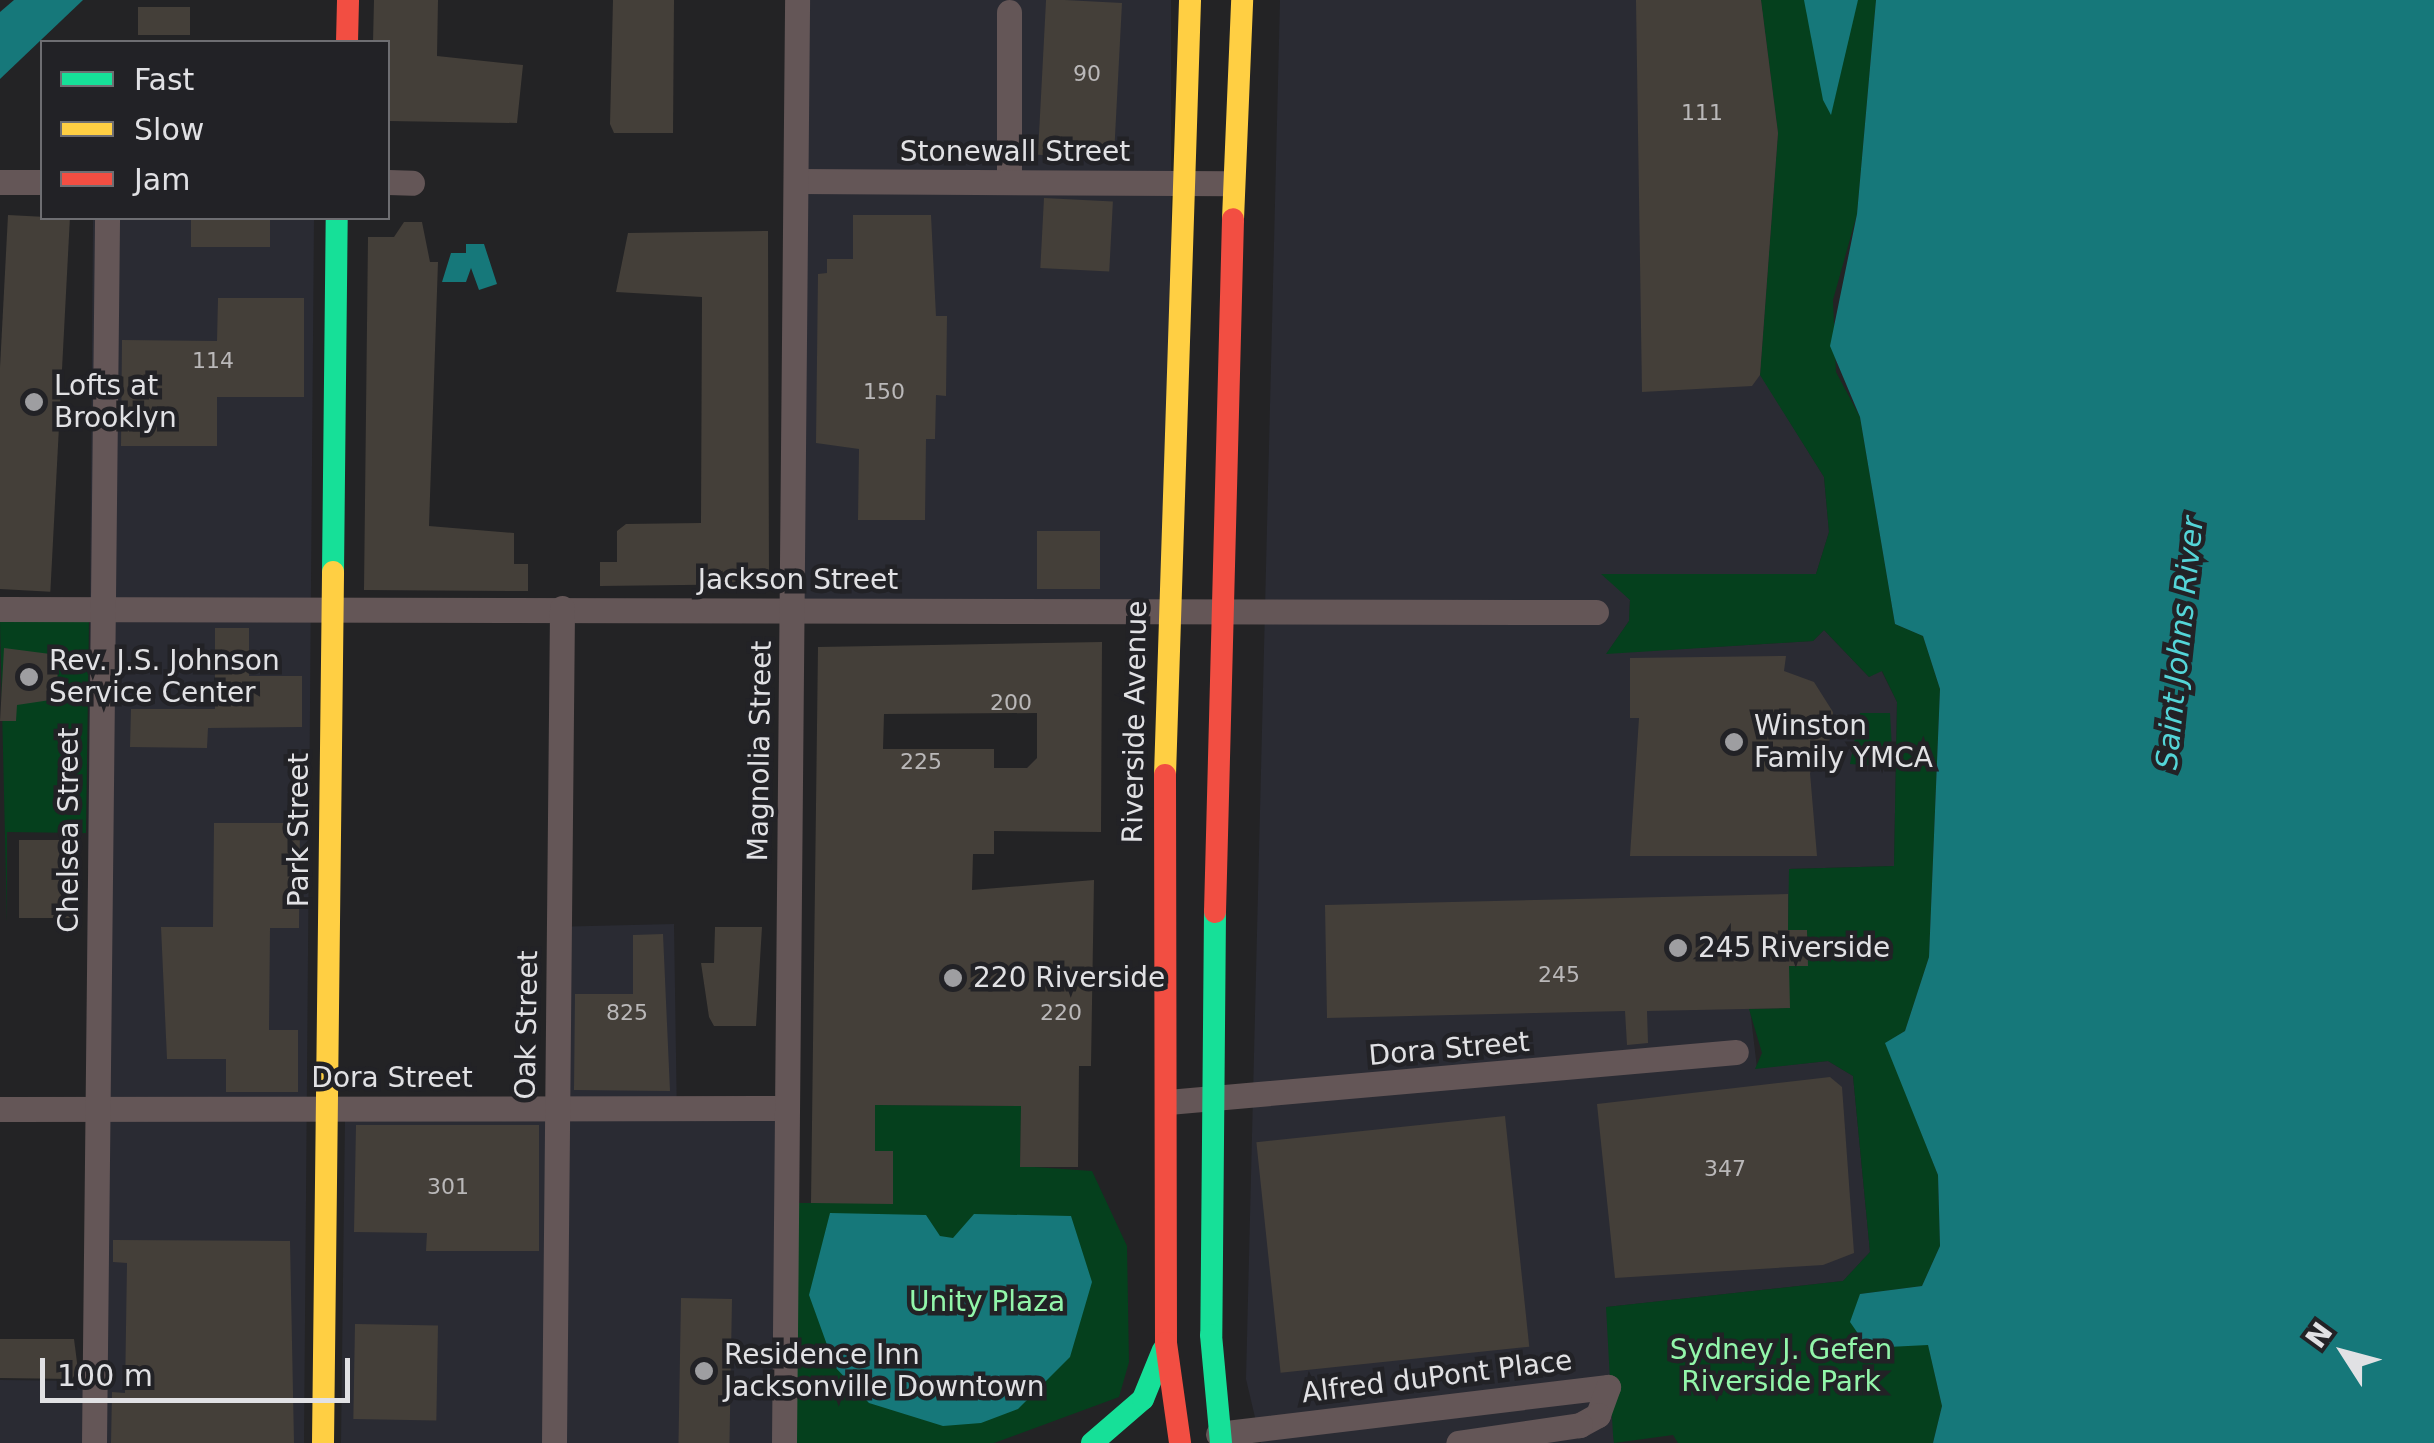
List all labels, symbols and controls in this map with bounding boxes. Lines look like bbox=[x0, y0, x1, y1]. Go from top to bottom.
legend bbox=[40, 40, 390, 220]
house number: 90 bbox=[1073, 61, 1101, 87]
text: Fast bbox=[134, 62, 194, 97]
house number: 111 bbox=[1681, 100, 1723, 126]
text: Slow bbox=[134, 112, 204, 147]
street label: Stonewall Street bbox=[900, 135, 1130, 169]
text: Jam bbox=[134, 162, 190, 197]
house number: 114 bbox=[192, 348, 234, 374]
place label: Lofts at Brooklyn bbox=[54, 369, 177, 435]
house number: 150 bbox=[863, 379, 905, 405]
marker: Lofts at Brooklyn bbox=[23, 391, 45, 413]
water label: Saint Johns River bbox=[2149, 515, 2211, 771]
street label: Jackson Street bbox=[698, 563, 898, 597]
street label: Riverside Avenue bbox=[1116, 600, 1154, 844]
street label: Magnolia Street bbox=[741, 640, 779, 862]
place label: Rev. J.S. Johnson Service Center bbox=[49, 644, 280, 710]
marker: Rev. J.S. Johnson Service Center bbox=[18, 666, 40, 688]
house number: 200 bbox=[990, 690, 1032, 716]
place label: Winston Family YMCA bbox=[1754, 709, 1933, 775]
street label: Chelsea Street bbox=[52, 727, 86, 933]
marker: Winston Family YMCA bbox=[1723, 731, 1745, 753]
house number: 225 bbox=[900, 749, 942, 775]
street label: Park Street bbox=[282, 753, 316, 907]
place label: 245 Riverside bbox=[1698, 931, 1890, 965]
marker: 245 Riverside bbox=[1667, 937, 1689, 959]
street label: Oak Street bbox=[509, 950, 545, 1100]
place label: 220 Riverside bbox=[973, 961, 1165, 995]
house number: 245 bbox=[1538, 962, 1580, 988]
marker: 220 Riverside bbox=[942, 967, 964, 989]
house number: 825 bbox=[606, 1000, 648, 1026]
house number: 220 bbox=[1040, 1000, 1082, 1026]
street label: Dora Street bbox=[1367, 1025, 1531, 1073]
street label: Dora Street bbox=[311, 1061, 473, 1095]
house number: 347 bbox=[1704, 1156, 1746, 1182]
house number: 301 bbox=[427, 1174, 469, 1200]
park label: Unity Plaza bbox=[909, 1285, 1065, 1319]
north arrow bbox=[2294, 1303, 2394, 1403]
text: N bbox=[2299, 1316, 2340, 1354]
park label: Sydney J. Gefen Riverside Park bbox=[1670, 1333, 1892, 1399]
scale bar bbox=[45, 1338, 355, 1400]
place label: Residence Inn Jacksonville Downtown bbox=[724, 1338, 1045, 1404]
street label: Alfred duPont Place bbox=[1300, 1344, 1574, 1410]
text: 100 m bbox=[57, 1358, 153, 1393]
marker: Residence Inn Jacksonville Downtown bbox=[693, 1360, 715, 1382]

